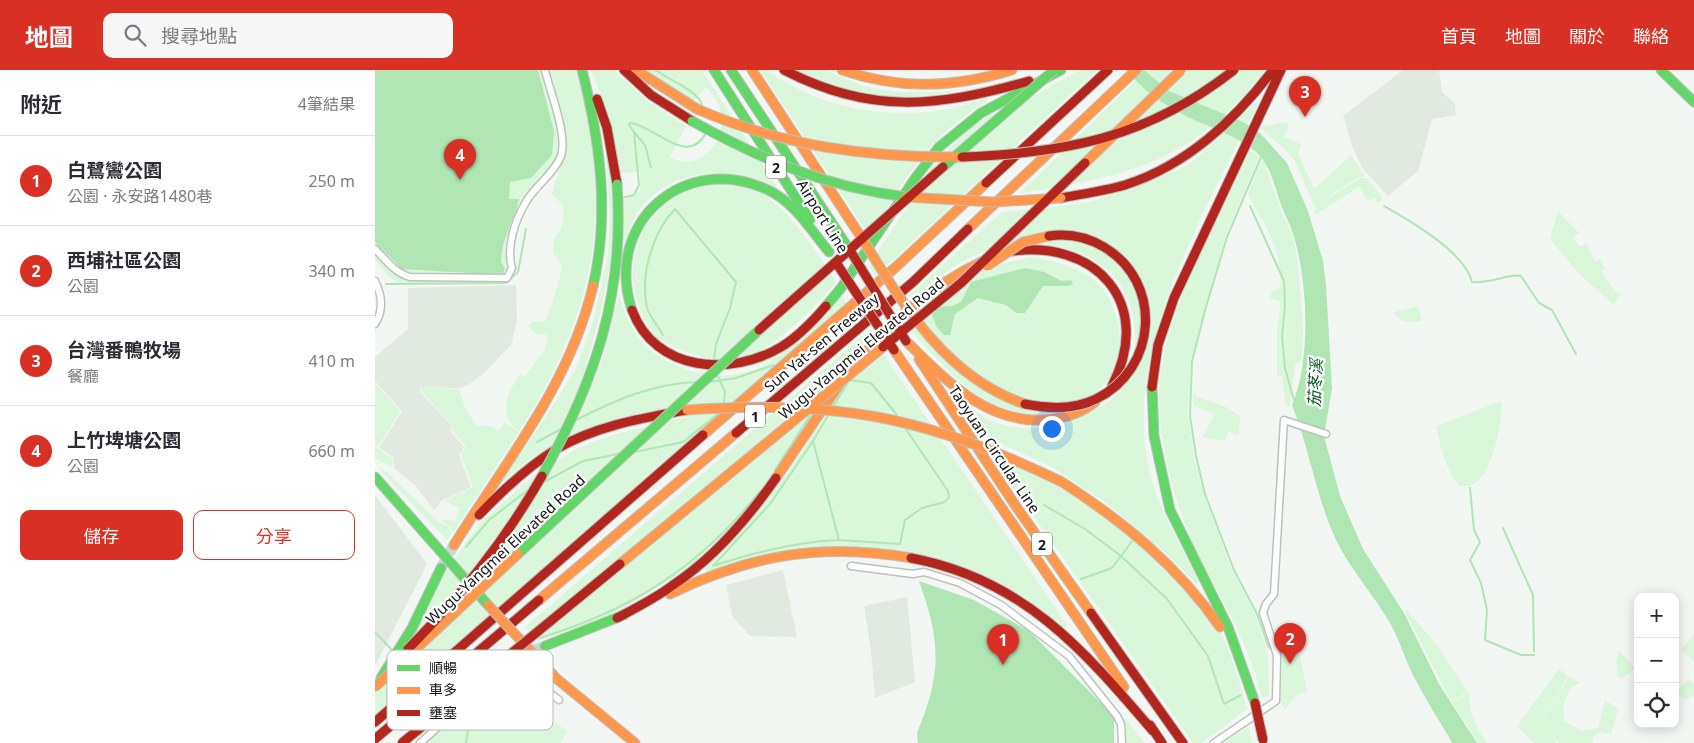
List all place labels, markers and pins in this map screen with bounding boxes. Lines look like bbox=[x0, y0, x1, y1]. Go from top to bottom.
pin: 3 bbox=[1289, 76, 1321, 117]
pin: 4 bbox=[444, 139, 476, 180]
pin: 2 bbox=[1274, 623, 1306, 664]
pin: 1 bbox=[987, 624, 1019, 665]

